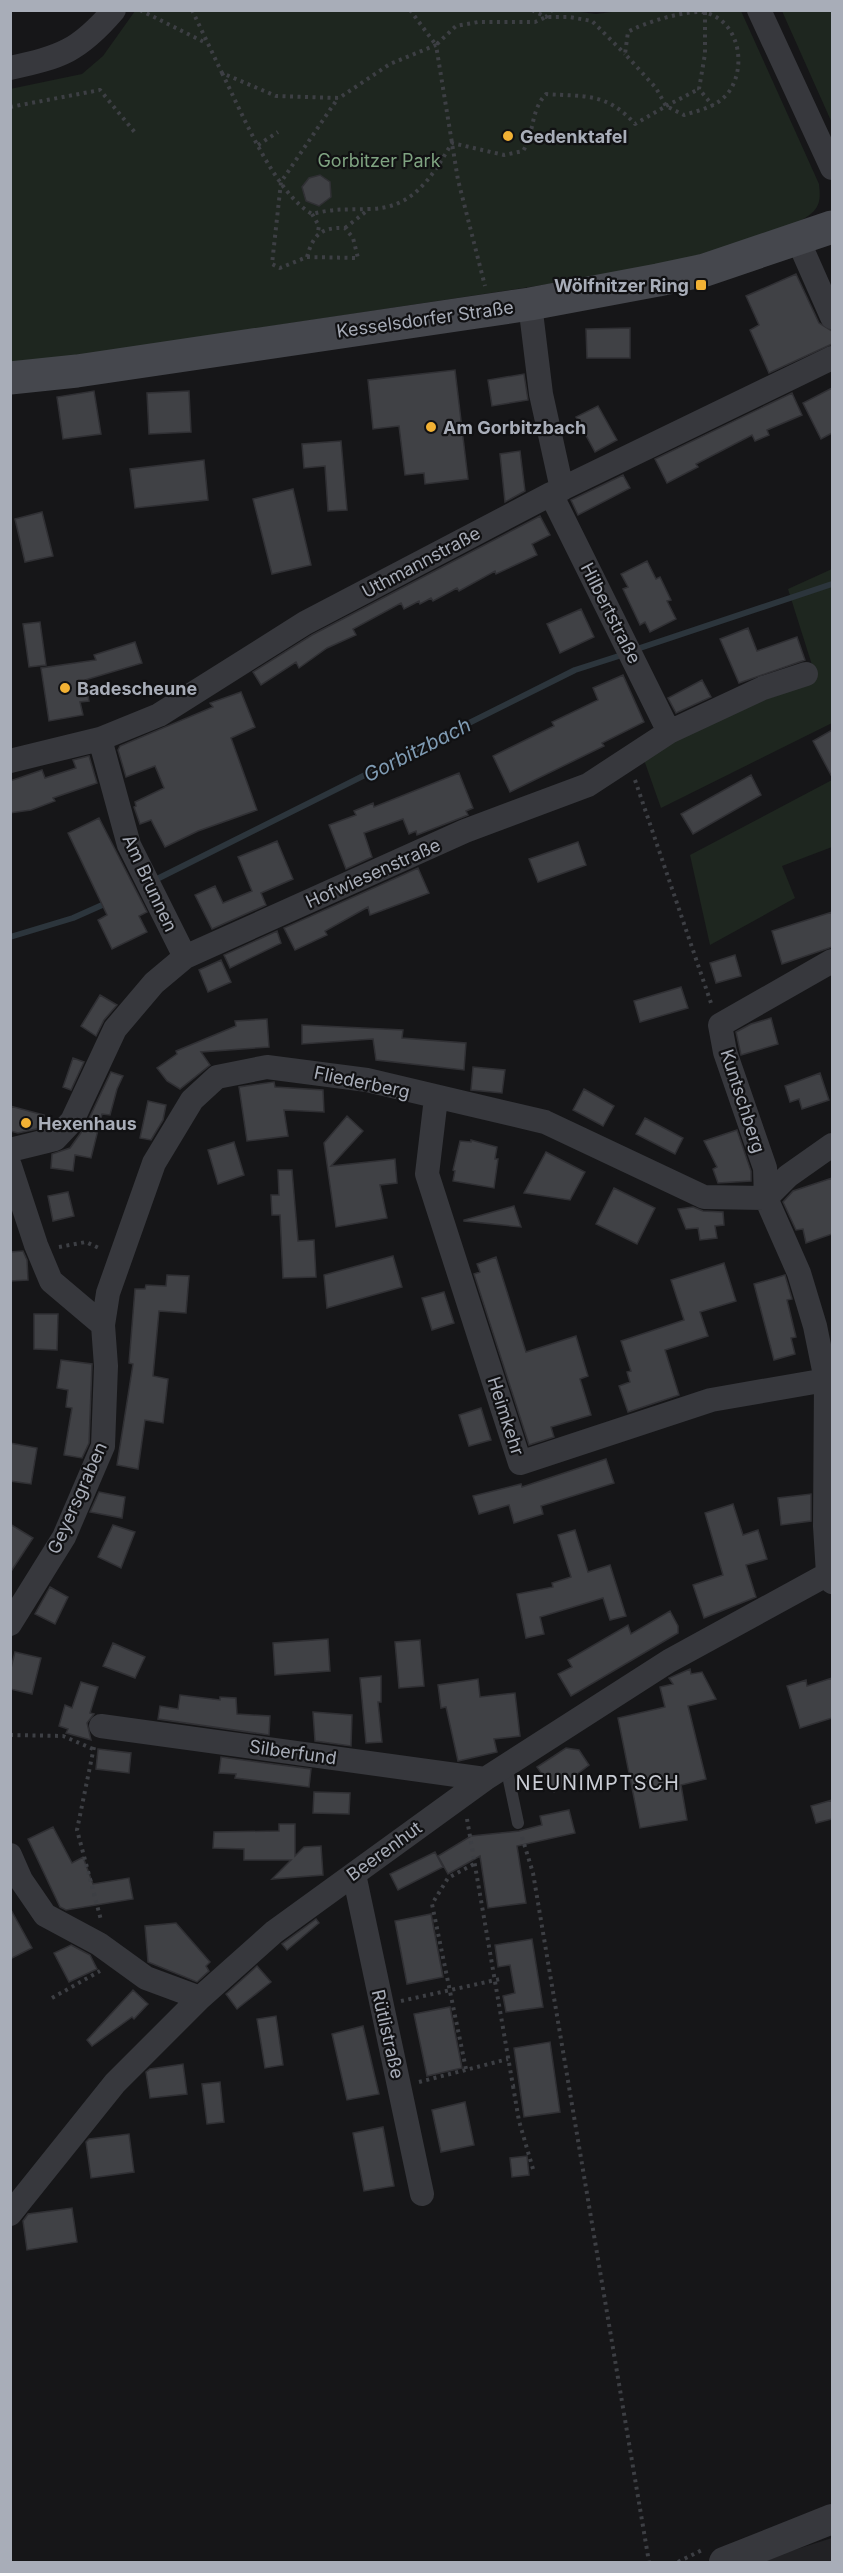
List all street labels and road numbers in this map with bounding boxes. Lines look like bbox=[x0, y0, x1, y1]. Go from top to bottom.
street label: Kesselsdorfer Straße bbox=[335, 296, 515, 342]
street label: Uthmannstraße bbox=[358, 522, 484, 602]
street label: Hilbertstraße bbox=[577, 559, 645, 667]
street label: Am Brunnen bbox=[118, 831, 182, 935]
street label: Hofwiesenstraße bbox=[302, 834, 444, 912]
street label: Kuntschberg bbox=[716, 1046, 770, 1156]
street label: Fliederberg bbox=[312, 1062, 412, 1102]
street label: Heimkehr bbox=[483, 1374, 529, 1458]
street label: Geyersgraben bbox=[43, 1439, 111, 1557]
street label: Silberfund bbox=[248, 1735, 338, 1769]
street label: Beerenhut bbox=[342, 1817, 426, 1885]
street label: Rütlistraße bbox=[368, 1987, 408, 2081]

